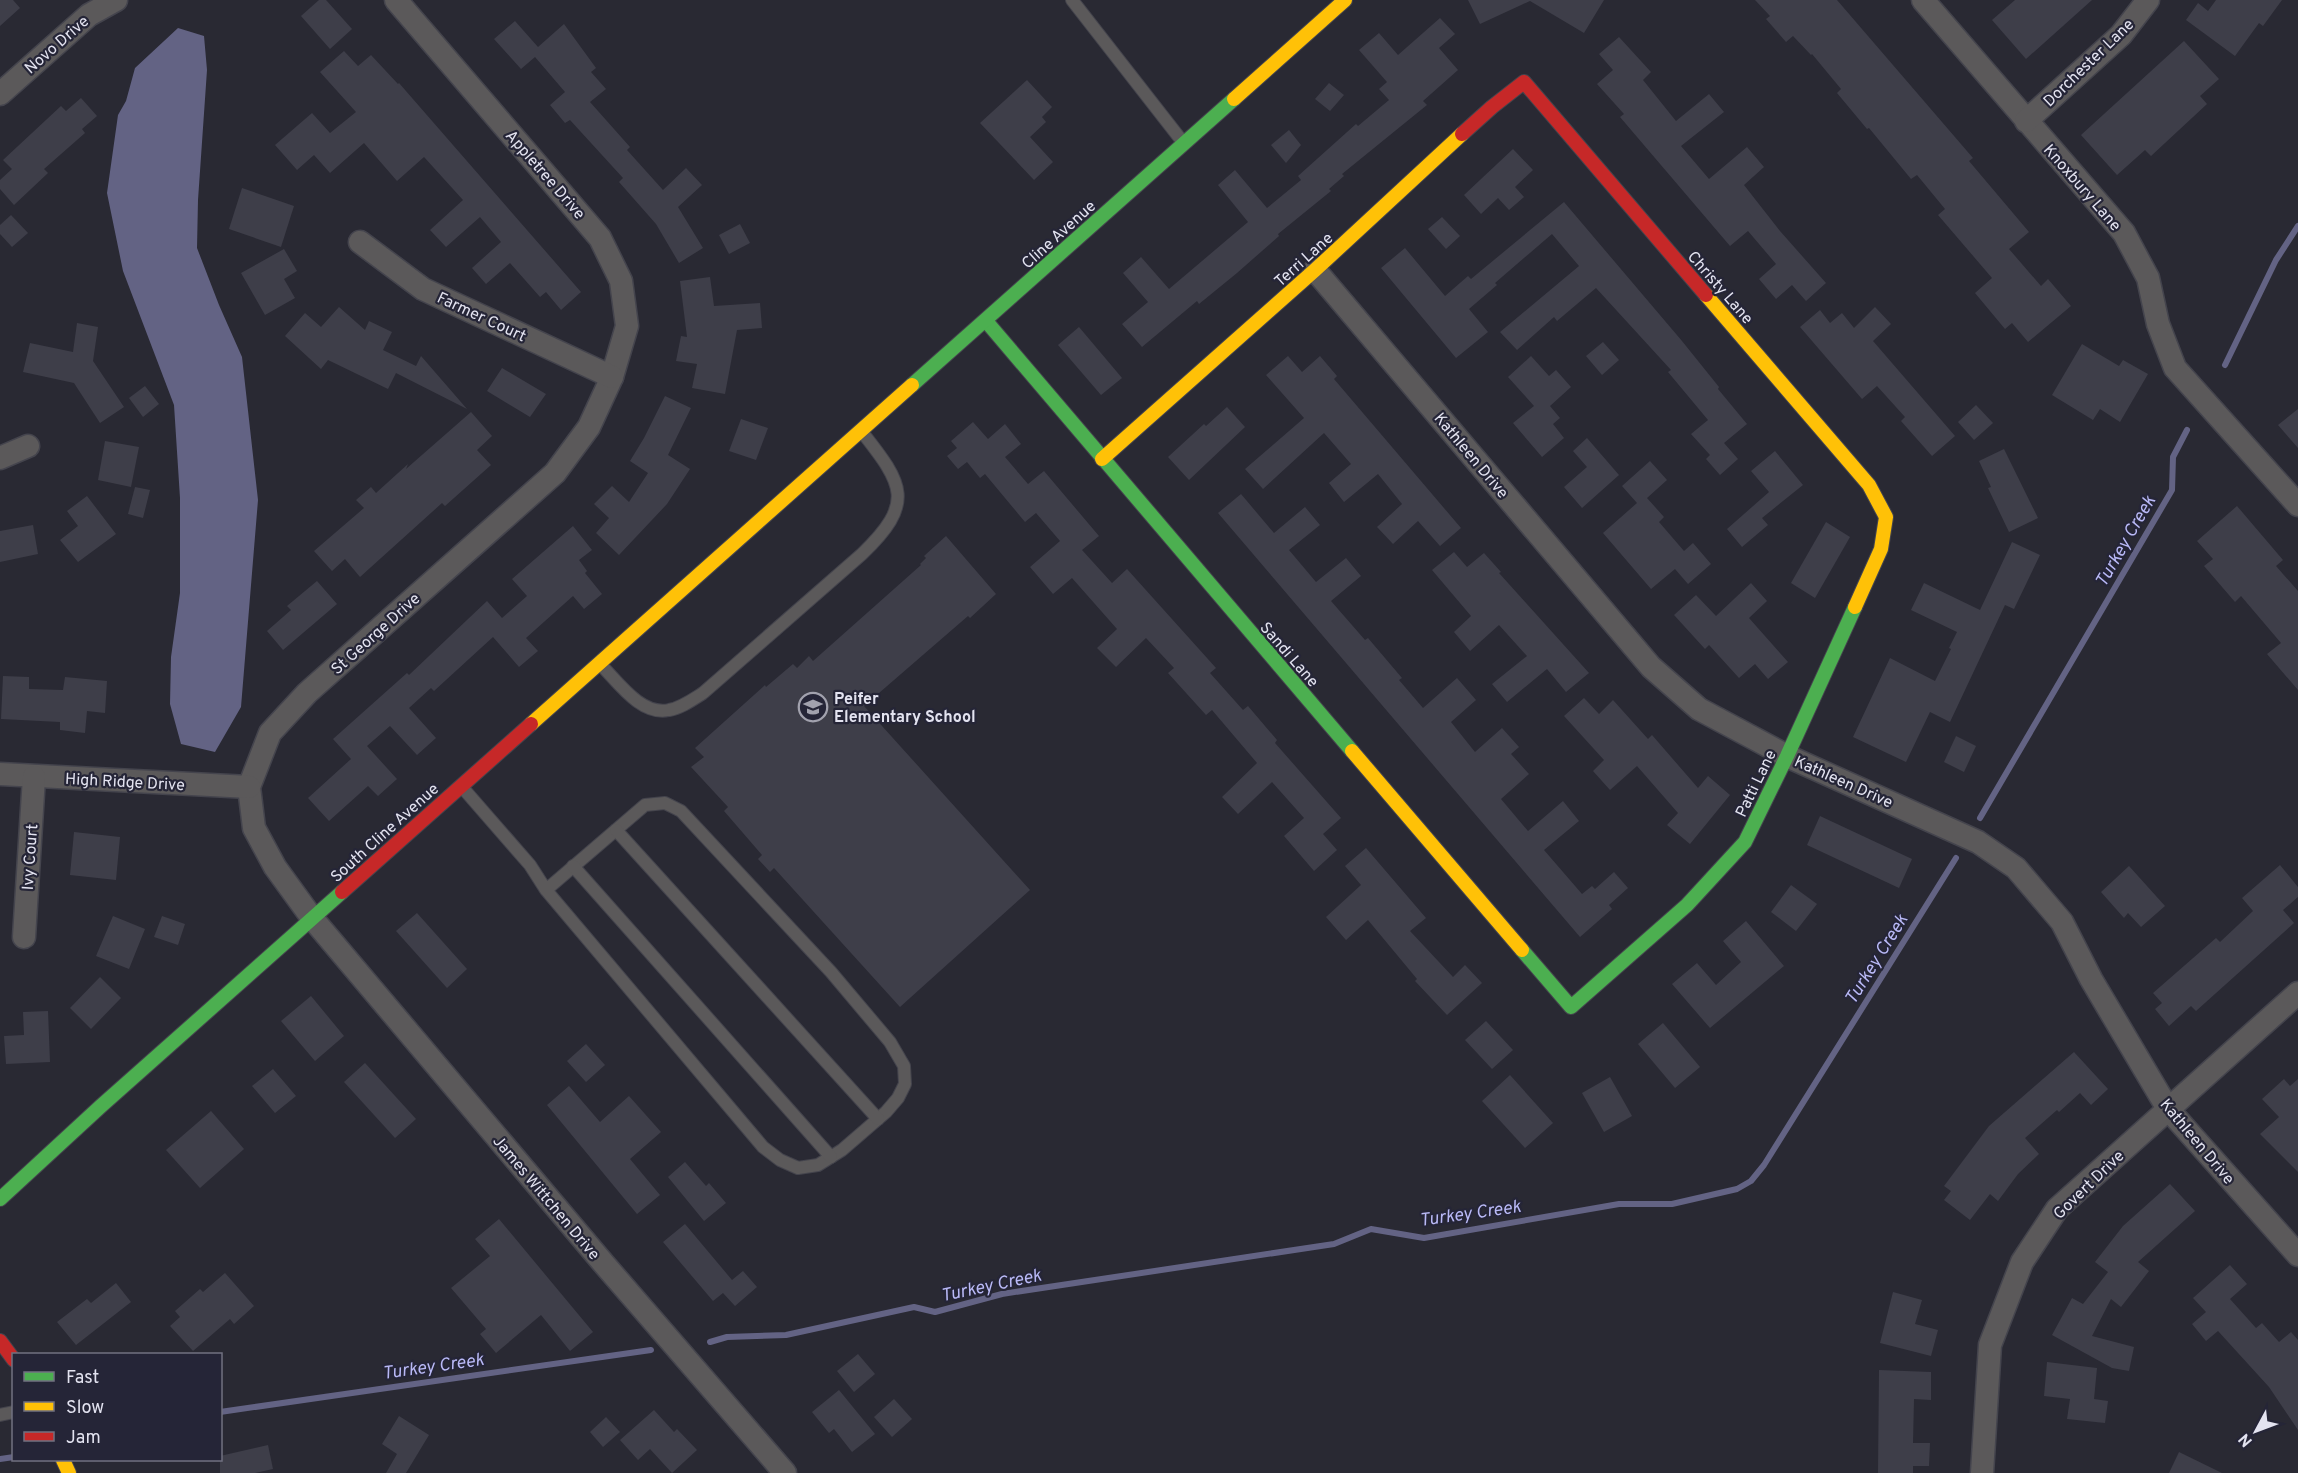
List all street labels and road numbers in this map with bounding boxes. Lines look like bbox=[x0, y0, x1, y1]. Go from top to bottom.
street label: Novo Drive bbox=[21, 12, 94, 79]
street label: Dorchester Lane bbox=[2040, 15, 2139, 112]
street label: Appletree Drive bbox=[500, 127, 589, 224]
street label: Knoxbury Lane bbox=[2038, 141, 2125, 236]
street label: Cline Avenue bbox=[1018, 197, 1101, 274]
street label: Terri Lane bbox=[1271, 229, 1338, 292]
street label: Christy Lane bbox=[1682, 248, 1757, 329]
street label: Farmer Court bbox=[433, 288, 529, 347]
street label: Kathleen Drive bbox=[1429, 409, 1512, 503]
street label: St George Drive bbox=[328, 589, 425, 680]
street label: Sandi Lane bbox=[1255, 619, 1322, 692]
street label: Patti Lane bbox=[1732, 747, 1782, 821]
street label: Kathleen Drive bbox=[1791, 752, 1896, 813]
street label: High Ridge Drive bbox=[64, 770, 185, 796]
street label: South Cline Avenue bbox=[327, 780, 444, 887]
street label: Ivy Court bbox=[19, 823, 43, 891]
street label: Kathleen Drive bbox=[2155, 1095, 2238, 1189]
street label: James Wittchen Drive bbox=[488, 1132, 603, 1265]
street label: Govert Drive bbox=[2050, 1147, 2129, 1224]

